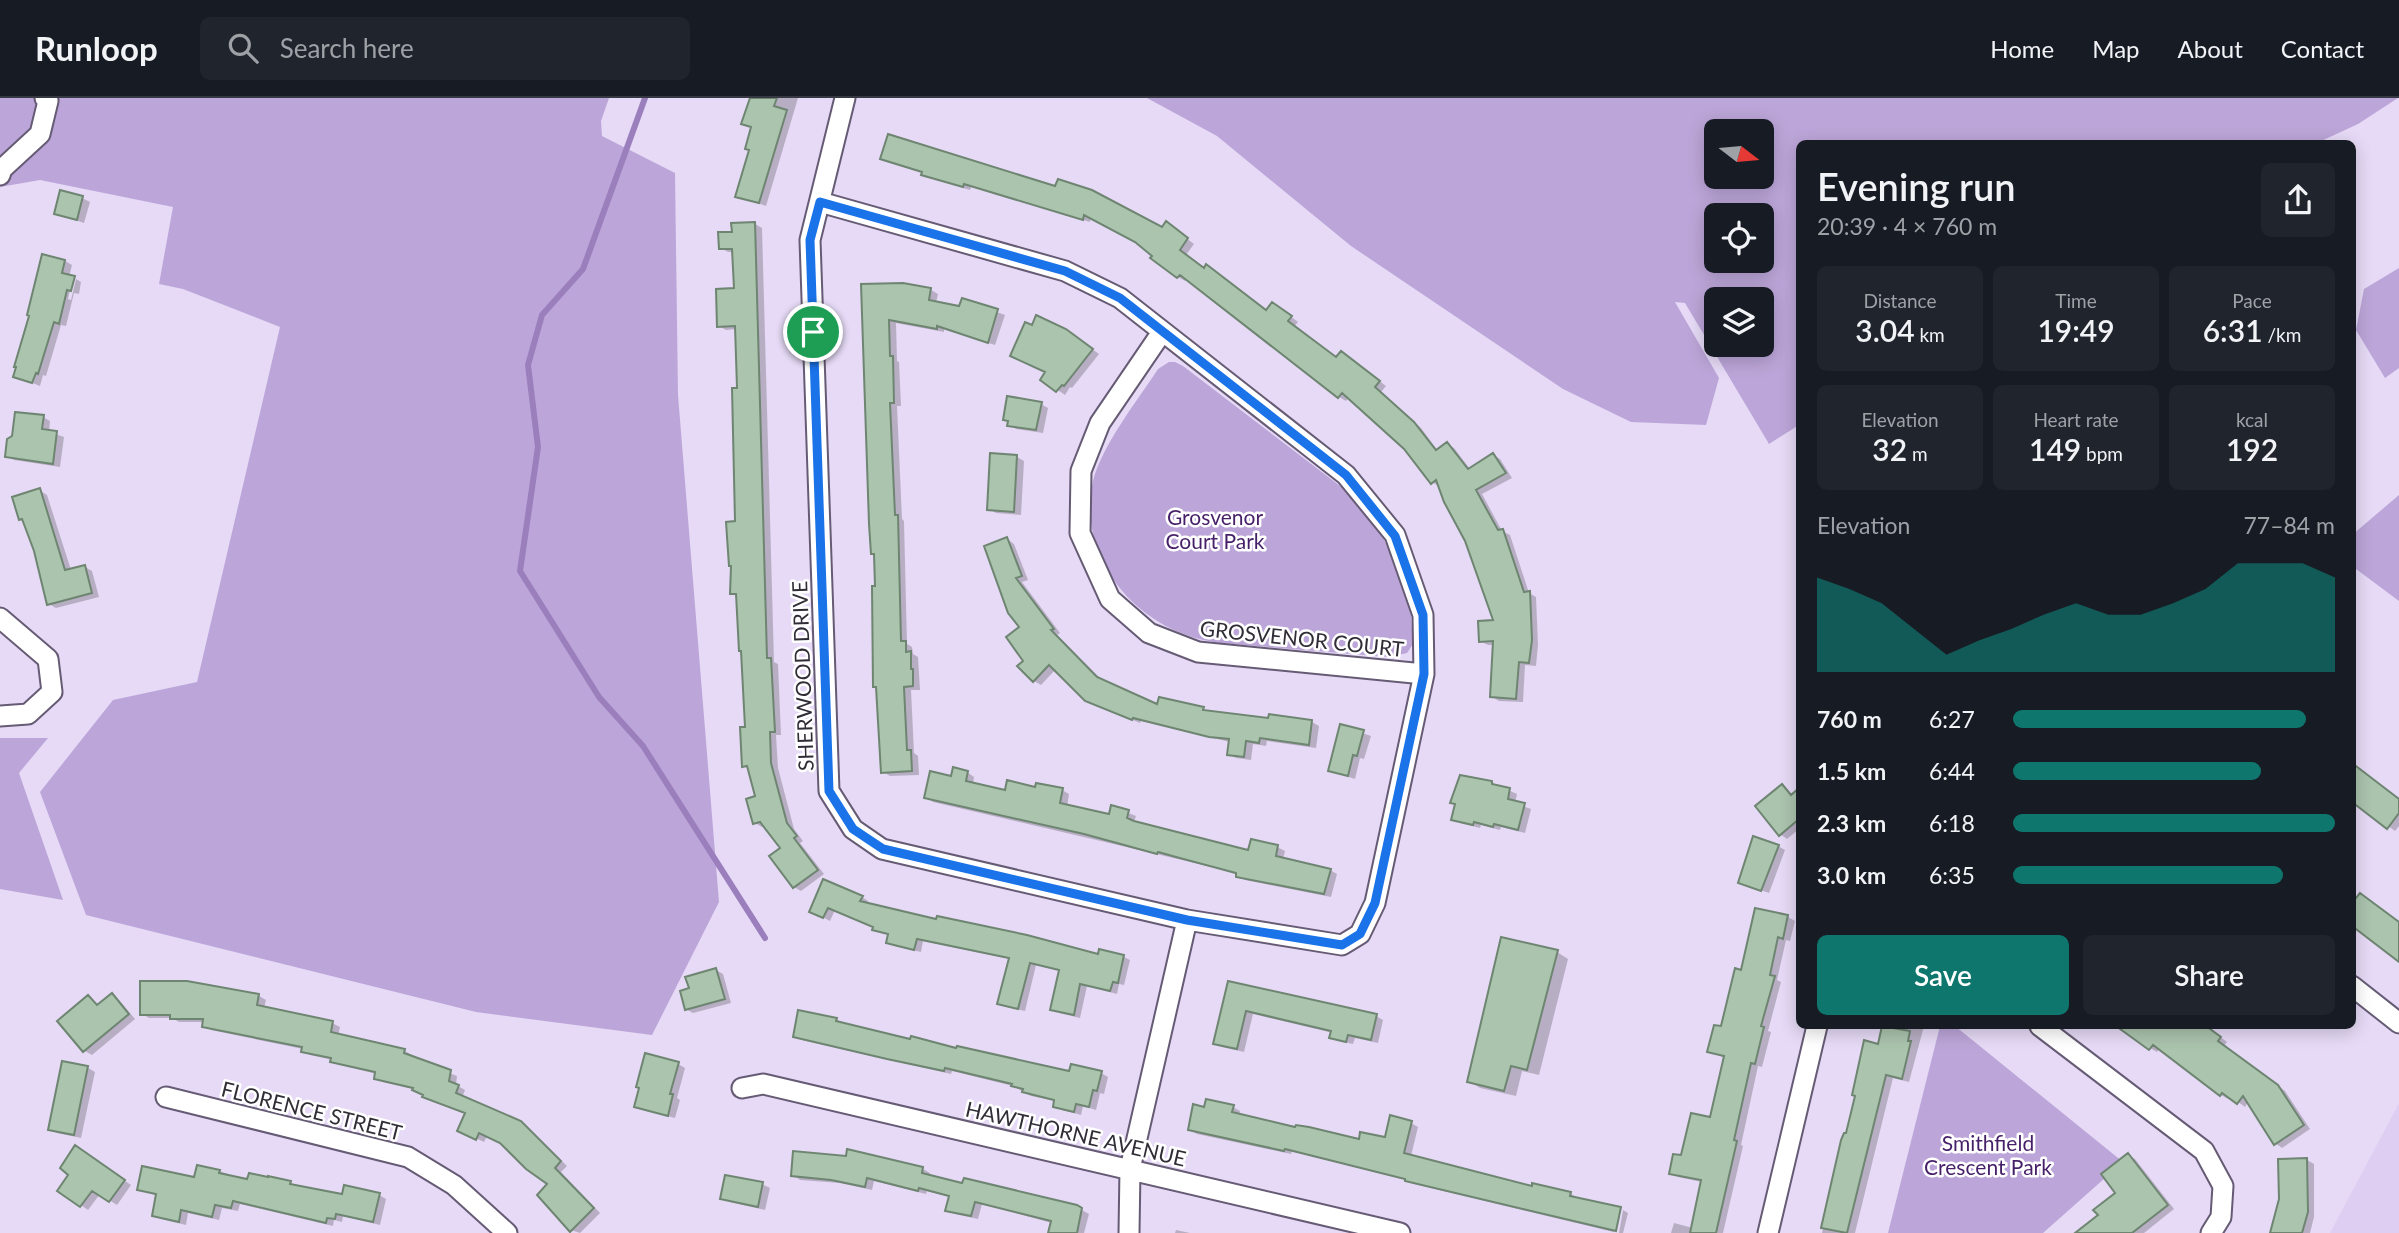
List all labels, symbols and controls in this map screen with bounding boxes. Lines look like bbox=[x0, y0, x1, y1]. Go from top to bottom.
search box bbox=[200, 17, 690, 80]
text: Runloop bbox=[35, 28, 158, 68]
icon: search bbox=[224, 29, 262, 67]
text: Search here bbox=[280, 32, 414, 64]
text: Home bbox=[1990, 34, 2054, 63]
text: Map bbox=[2092, 34, 2140, 63]
text: About bbox=[2178, 34, 2243, 63]
text: Contact bbox=[2281, 34, 2364, 63]
north arrow bbox=[1704, 119, 1774, 189]
map controls bbox=[1704, 119, 1774, 357]
text: Evening run bbox=[1817, 163, 2016, 209]
button: share bbox=[2261, 163, 2335, 237]
button: locate bbox=[1704, 203, 1774, 273]
text: 20:39 · 4 × 760 m bbox=[1817, 212, 1997, 240]
button: layers bbox=[1704, 287, 1774, 357]
text: Distance bbox=[1864, 289, 1936, 312]
text: Time bbox=[2055, 289, 2097, 312]
text: Pace bbox=[2232, 289, 2272, 312]
pin bbox=[783, 302, 843, 362]
text: 3.04 bbox=[1855, 312, 1915, 348]
text: 19:49 bbox=[2037, 312, 2115, 348]
text: 6:31 bbox=[2203, 312, 2263, 348]
icon: arrive bbox=[794, 313, 832, 351]
text: km bbox=[1915, 323, 1945, 346]
text: /km bbox=[2263, 323, 2301, 346]
text: Elevation bbox=[1861, 408, 1939, 431]
text: Heart rate bbox=[2033, 408, 2119, 431]
text: kcal bbox=[2236, 408, 2268, 431]
text: 32 bbox=[1872, 431, 1907, 467]
text: 149 bbox=[2029, 431, 2081, 467]
text: 192 bbox=[2226, 431, 2278, 467]
text: m bbox=[1907, 442, 1928, 465]
text: bpm bbox=[2081, 442, 2123, 465]
park label: Grosvenor Court Park bbox=[1165, 504, 1265, 553]
text: Elevation bbox=[1817, 511, 1910, 539]
text: 77–84 m bbox=[2243, 511, 2335, 539]
street label: SHERWOOD DRIVE bbox=[786, 580, 818, 772]
street label: GROSVENOR COURT bbox=[1199, 615, 1406, 661]
text: 760 m bbox=[1817, 705, 1882, 733]
text: 6:27 bbox=[1929, 705, 1975, 733]
text: 1.5 km bbox=[1817, 757, 1886, 785]
text: 6:44 bbox=[1929, 757, 1975, 785]
text: 2.3 km bbox=[1817, 809, 1886, 837]
text: 6:18 bbox=[1929, 809, 1975, 837]
text: 3.0 km bbox=[1817, 861, 1886, 889]
text: 6:35 bbox=[1929, 861, 1975, 889]
button: Save bbox=[1817, 935, 2069, 1015]
button: Share bbox=[2083, 935, 2335, 1015]
street label: FLORENCE STREET bbox=[219, 1075, 405, 1145]
street label: HAWTHORNE AVENUE bbox=[963, 1095, 1189, 1171]
park label: Smithfield Crescent Park bbox=[1924, 1130, 2052, 1179]

